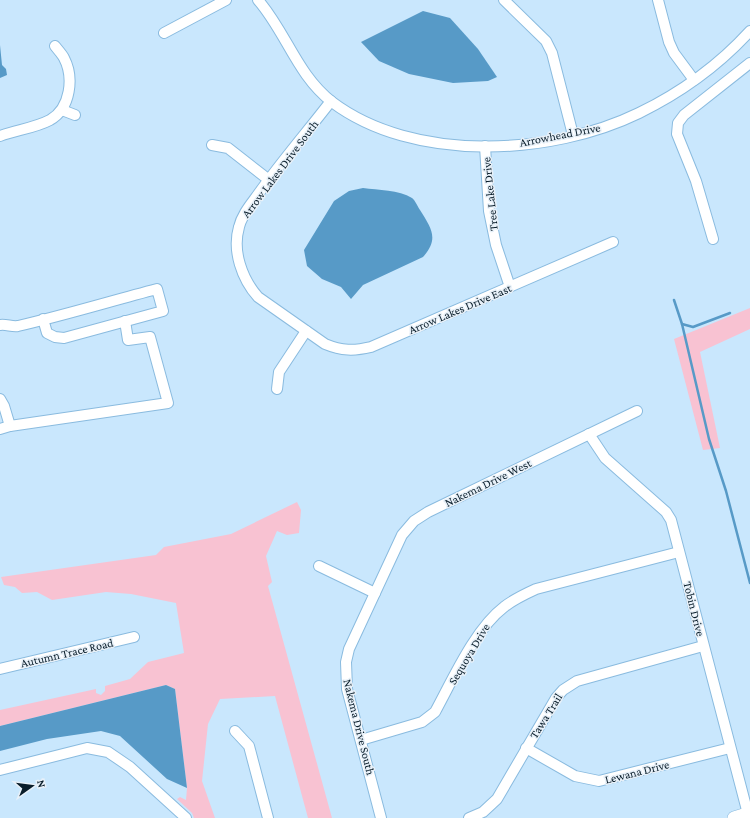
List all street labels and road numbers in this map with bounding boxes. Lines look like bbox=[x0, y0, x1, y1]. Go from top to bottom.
street label: Arrow Lakes Drive South bbox=[239, 117, 321, 220]
street label: Arrowhead Drive bbox=[519, 120, 601, 150]
street label: Tree Lake Drive bbox=[479, 156, 501, 232]
street label: Arrow Lakes Drive East bbox=[406, 281, 515, 337]
street label: Nakema Drive West bbox=[442, 456, 534, 510]
street label: Tobin Drive bbox=[680, 580, 708, 638]
street label: Sequoya Drive bbox=[445, 621, 493, 687]
street label: Autumn Trace Road bbox=[19, 635, 115, 670]
street label: Nakema Drive South bbox=[340, 678, 378, 777]
street label: Tawa Trail bbox=[527, 691, 565, 741]
street label: Lewana Drive bbox=[603, 757, 671, 787]

